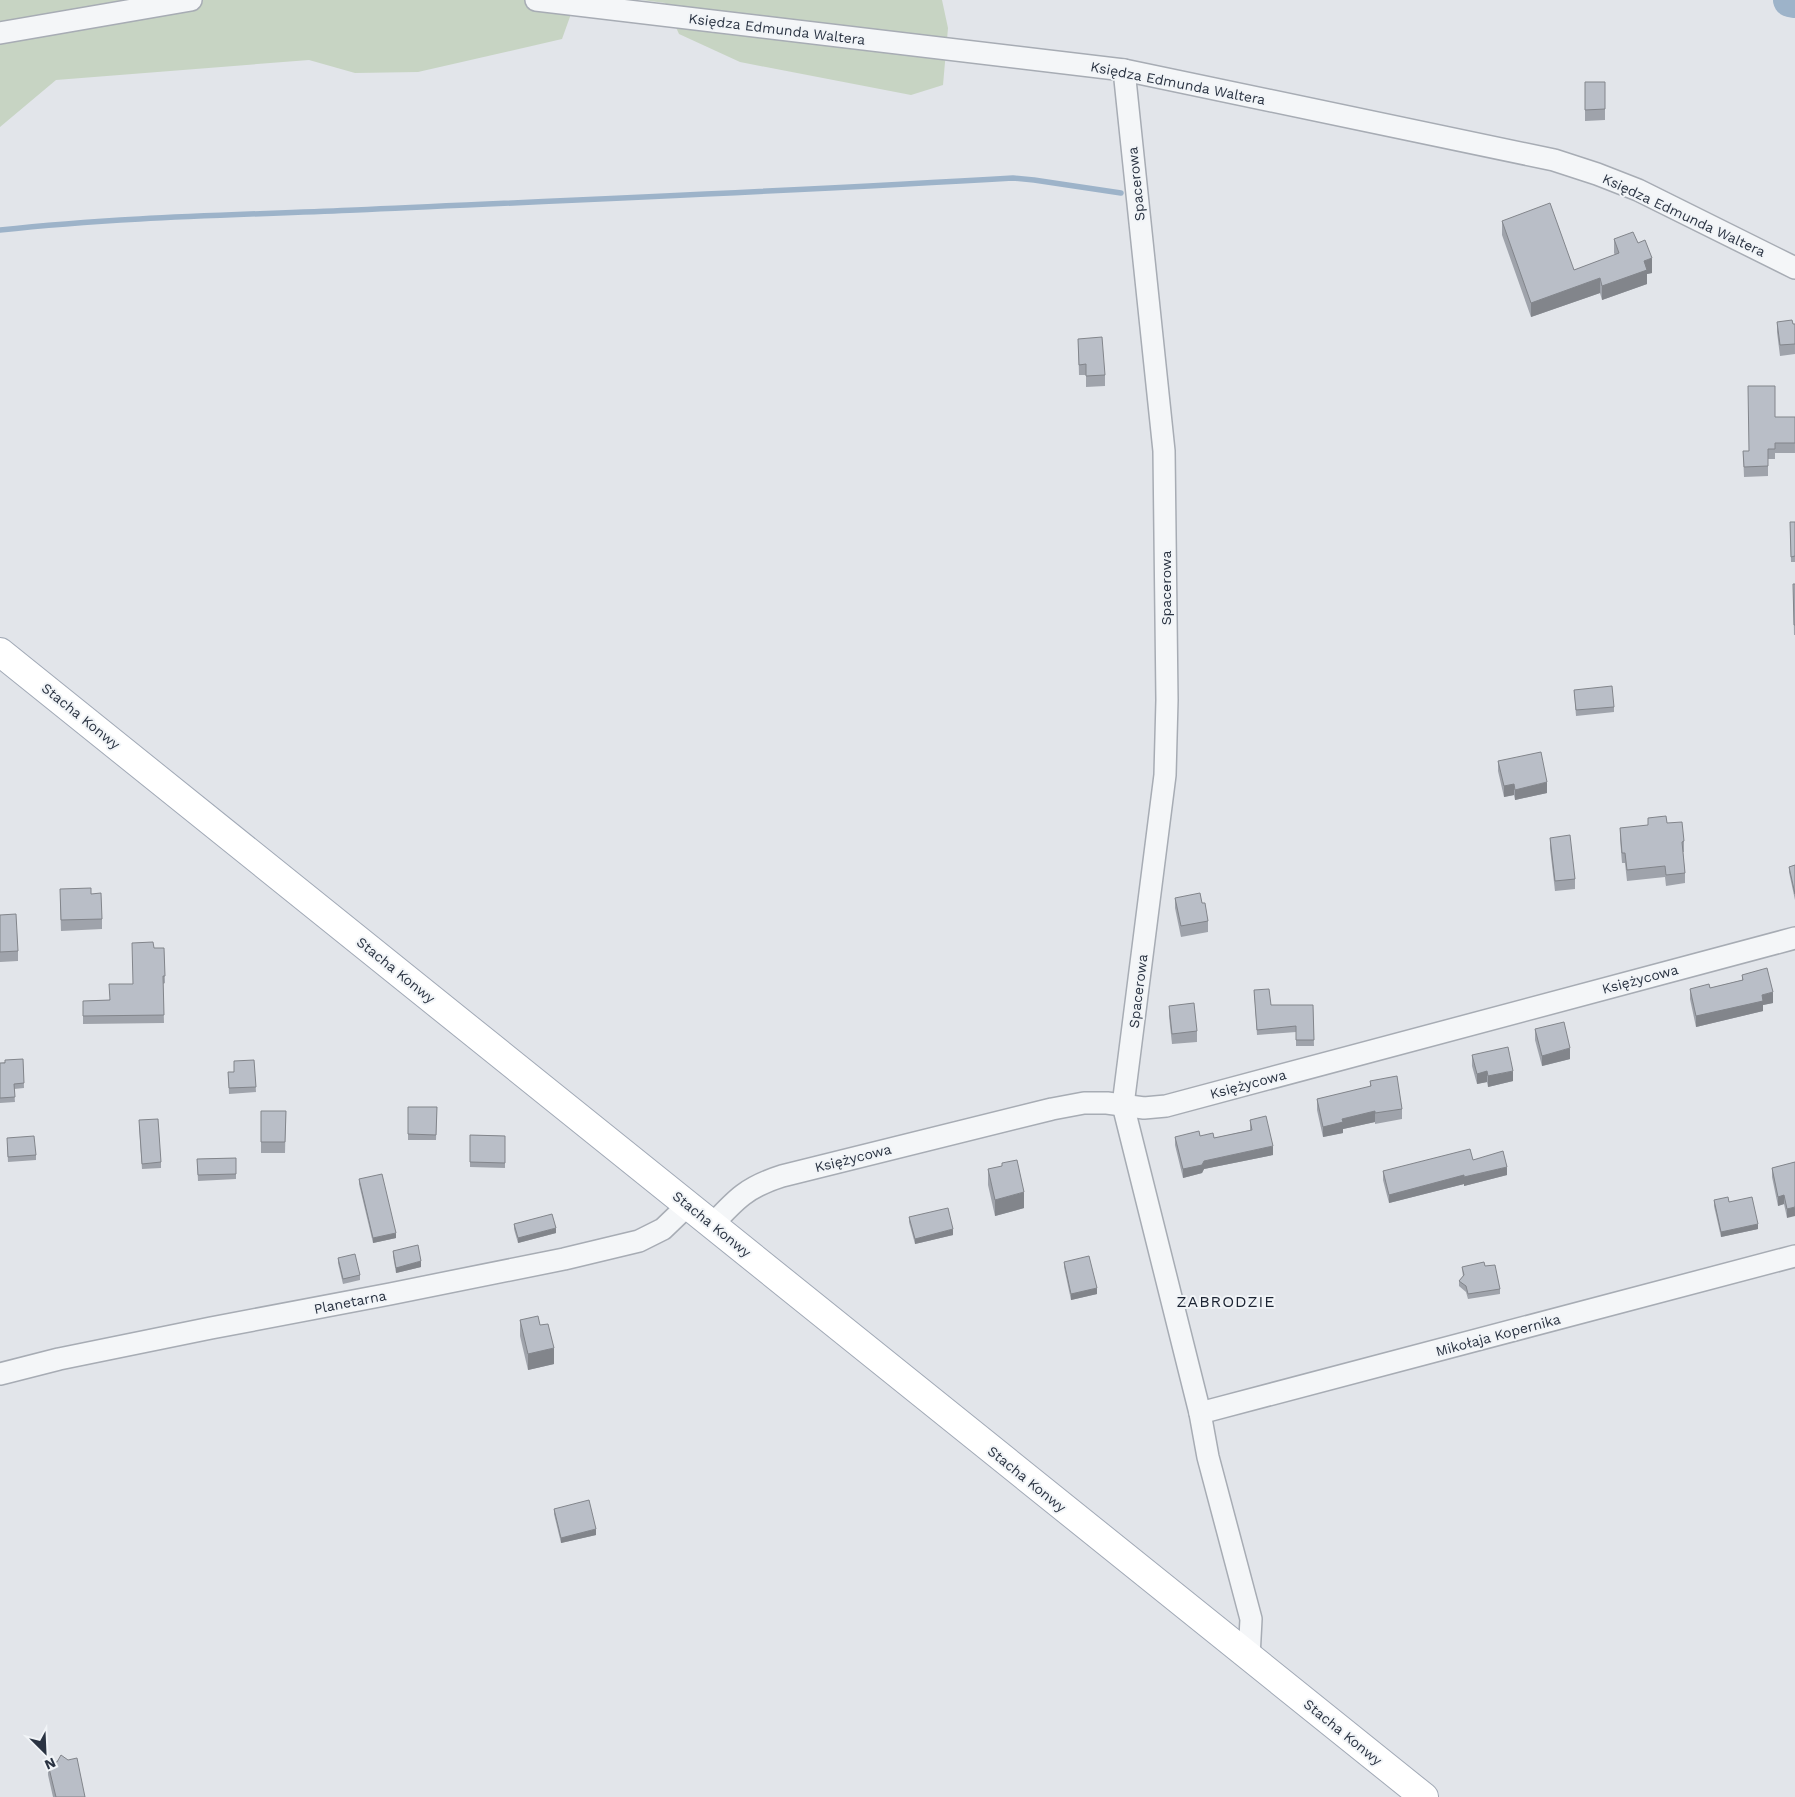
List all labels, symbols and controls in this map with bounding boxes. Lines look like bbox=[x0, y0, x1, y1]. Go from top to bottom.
street label: Księdza Edmunda Waltera bbox=[688, 10, 866, 48]
street label: Księdza Edmunda Waltera bbox=[1089, 58, 1267, 108]
street label: Spacerowa bbox=[1124, 146, 1148, 222]
street label: Księdza Edmunda Waltera bbox=[1600, 170, 1768, 260]
street label: Spacerowa bbox=[1158, 551, 1174, 625]
street label: Stacha Konwy bbox=[39, 680, 124, 753]
street label: Stacha Konwy bbox=[354, 934, 439, 1007]
street label: Spacerowa bbox=[1126, 953, 1150, 1029]
street label: Księżycowa bbox=[1600, 961, 1680, 997]
street label: Księżycowa bbox=[1208, 1066, 1288, 1102]
street label: Księżycowa bbox=[813, 1141, 893, 1175]
street label: Stacha Konwy bbox=[670, 1188, 755, 1261]
street label: Planetarna bbox=[312, 1287, 388, 1317]
district label: ZABRODZIE bbox=[1177, 1292, 1275, 1311]
street label: Mikołaja Kopernika bbox=[1434, 1311, 1562, 1359]
street label: Stacha Konwy bbox=[985, 1443, 1070, 1516]
street label: Stacha Konwy bbox=[1301, 1696, 1386, 1769]
north arrow bbox=[20, 1727, 70, 1777]
text: N bbox=[42, 1754, 58, 1773]

